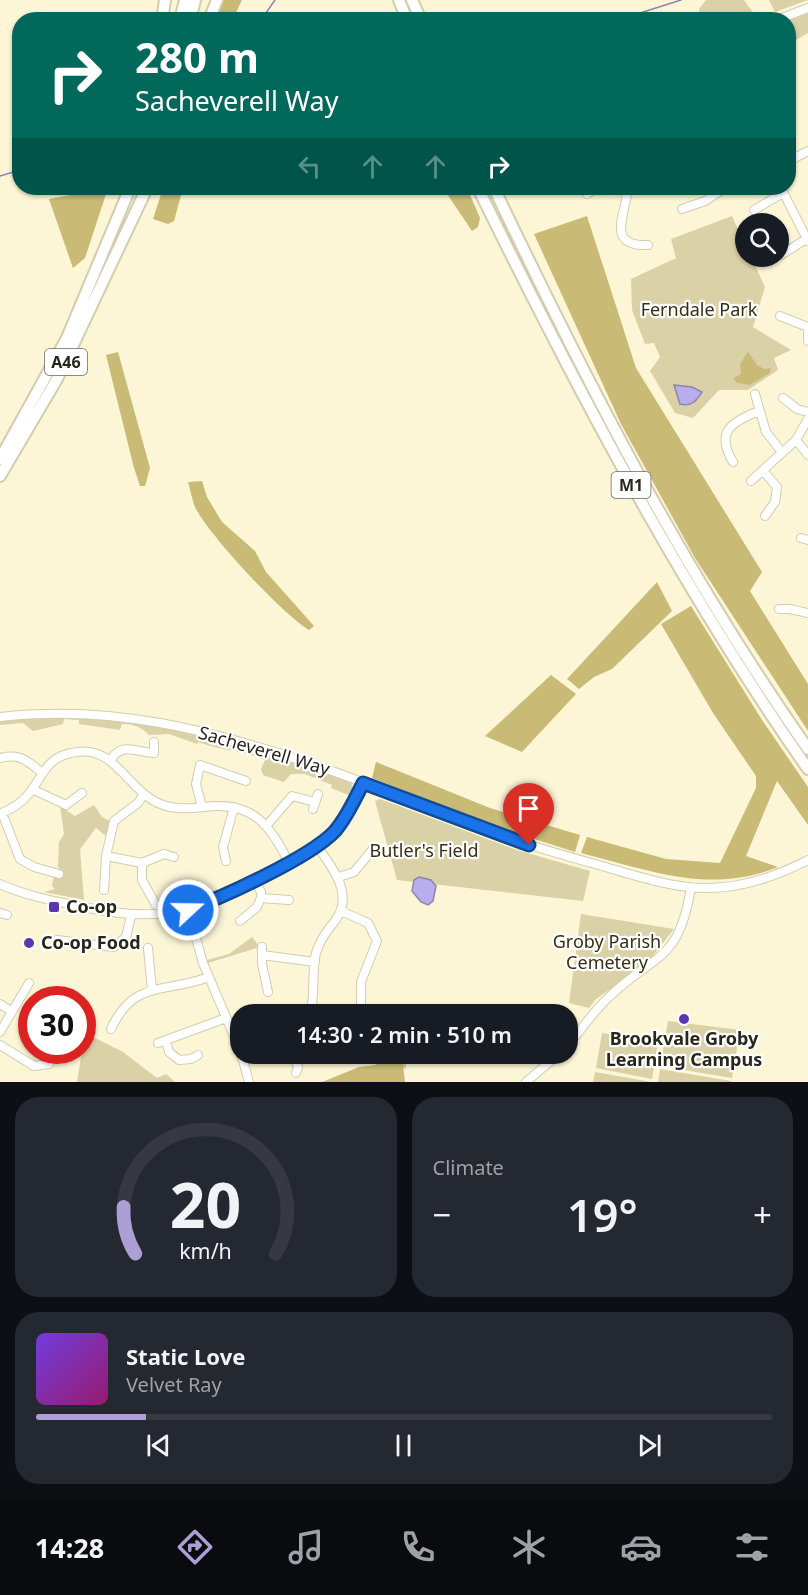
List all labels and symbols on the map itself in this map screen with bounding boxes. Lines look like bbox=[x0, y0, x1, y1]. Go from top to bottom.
park label: Ferndale Park bbox=[641, 297, 758, 321]
road number: A46 bbox=[45, 349, 87, 375]
road number: M1 bbox=[612, 472, 650, 498]
street label: Sacheverell Way bbox=[196, 720, 334, 780]
pin bbox=[503, 783, 554, 845]
park label: Butler's Field bbox=[370, 838, 478, 862]
position arrow bbox=[156, 878, 220, 942]
place label: Co-op bbox=[66, 894, 117, 918]
marker: Co-op bbox=[47, 900, 61, 914]
park label: Groby Parish Cemetery bbox=[553, 929, 661, 974]
place label: Co-op Food bbox=[41, 930, 141, 954]
marker: Co-op Food bbox=[22, 936, 36, 950]
speed limit sign: 30 bbox=[18, 986, 96, 1064]
marker: Brookvale Groby Learning Campus bbox=[677, 1012, 691, 1026]
place label: Brookvale Groby Learning Campus bbox=[606, 1026, 762, 1071]

